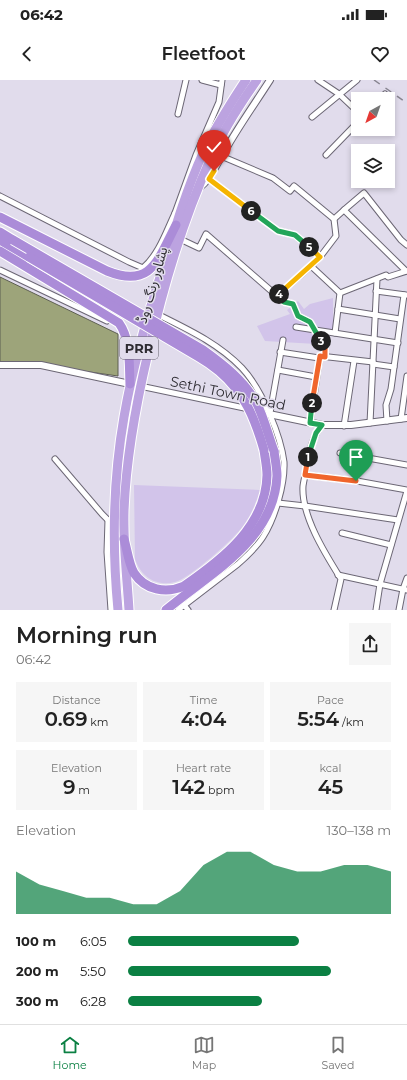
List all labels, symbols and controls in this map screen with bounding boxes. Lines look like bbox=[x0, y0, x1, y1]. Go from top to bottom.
text: 06:42 bbox=[20, 5, 63, 24]
icon: back bbox=[16, 43, 38, 65]
text: Fleetfoot bbox=[161, 43, 246, 65]
icon: heart bbox=[369, 43, 391, 65]
north arrow bbox=[351, 92, 395, 136]
map controls bbox=[351, 92, 395, 188]
pin bbox=[197, 130, 231, 171]
icon: check bbox=[203, 136, 225, 158]
button: layers bbox=[351, 144, 395, 188]
pin: 6 bbox=[241, 201, 261, 221]
text: 6 bbox=[247, 204, 255, 218]
pin: 5 bbox=[299, 237, 319, 257]
text: 5 bbox=[306, 240, 312, 254]
street label: پشاور رنگ روڈ bbox=[132, 244, 173, 326]
pin: 4 bbox=[269, 284, 289, 304]
text: 4 bbox=[275, 287, 283, 301]
pin: 3 bbox=[311, 331, 331, 351]
text: 3 bbox=[318, 334, 324, 348]
road number: PRR bbox=[120, 337, 158, 359]
street label: Sethi Town Road bbox=[169, 372, 287, 414]
pin: 2 bbox=[302, 393, 322, 413]
text: 2 bbox=[309, 396, 315, 410]
pin bbox=[339, 440, 373, 481]
icon: arrive bbox=[345, 446, 367, 468]
pin: 1 bbox=[298, 447, 318, 467]
text: 1 bbox=[306, 450, 310, 464]
text: Morning run bbox=[16, 622, 157, 649]
button: share bbox=[349, 623, 391, 665]
text: 06:42 bbox=[16, 651, 51, 667]
text: Distance bbox=[52, 693, 101, 707]
text: Time bbox=[190, 693, 217, 707]
text: Pace bbox=[317, 693, 344, 707]
text: 0.69 bbox=[45, 707, 87, 731]
text: 4:04 bbox=[181, 707, 226, 731]
text: 5:54 bbox=[297, 707, 339, 731]
text: km bbox=[87, 715, 108, 729]
text: /km bbox=[339, 715, 364, 729]
text: Elevation bbox=[51, 761, 102, 775]
text: Heart rate bbox=[176, 761, 231, 775]
text: kcal bbox=[320, 761, 342, 775]
text: 9 bbox=[63, 775, 75, 799]
text: 142 bbox=[172, 775, 205, 799]
text: 45 bbox=[318, 775, 343, 799]
text: m bbox=[75, 783, 90, 797]
text: bpm bbox=[205, 783, 235, 797]
text: Elevation bbox=[16, 822, 76, 838]
text: 130–138 m bbox=[326, 822, 391, 838]
text: 100 m bbox=[16, 933, 56, 949]
text: 6:05 bbox=[80, 933, 107, 949]
text: 200 m bbox=[16, 963, 59, 979]
text: 5:50 bbox=[80, 963, 106, 979]
text: 300 m bbox=[16, 993, 59, 1009]
text: 6:28 bbox=[80, 993, 106, 1009]
tab: Home bbox=[53, 1034, 87, 1072]
tab: Map bbox=[192, 1034, 216, 1072]
tab: Saved bbox=[321, 1034, 354, 1072]

